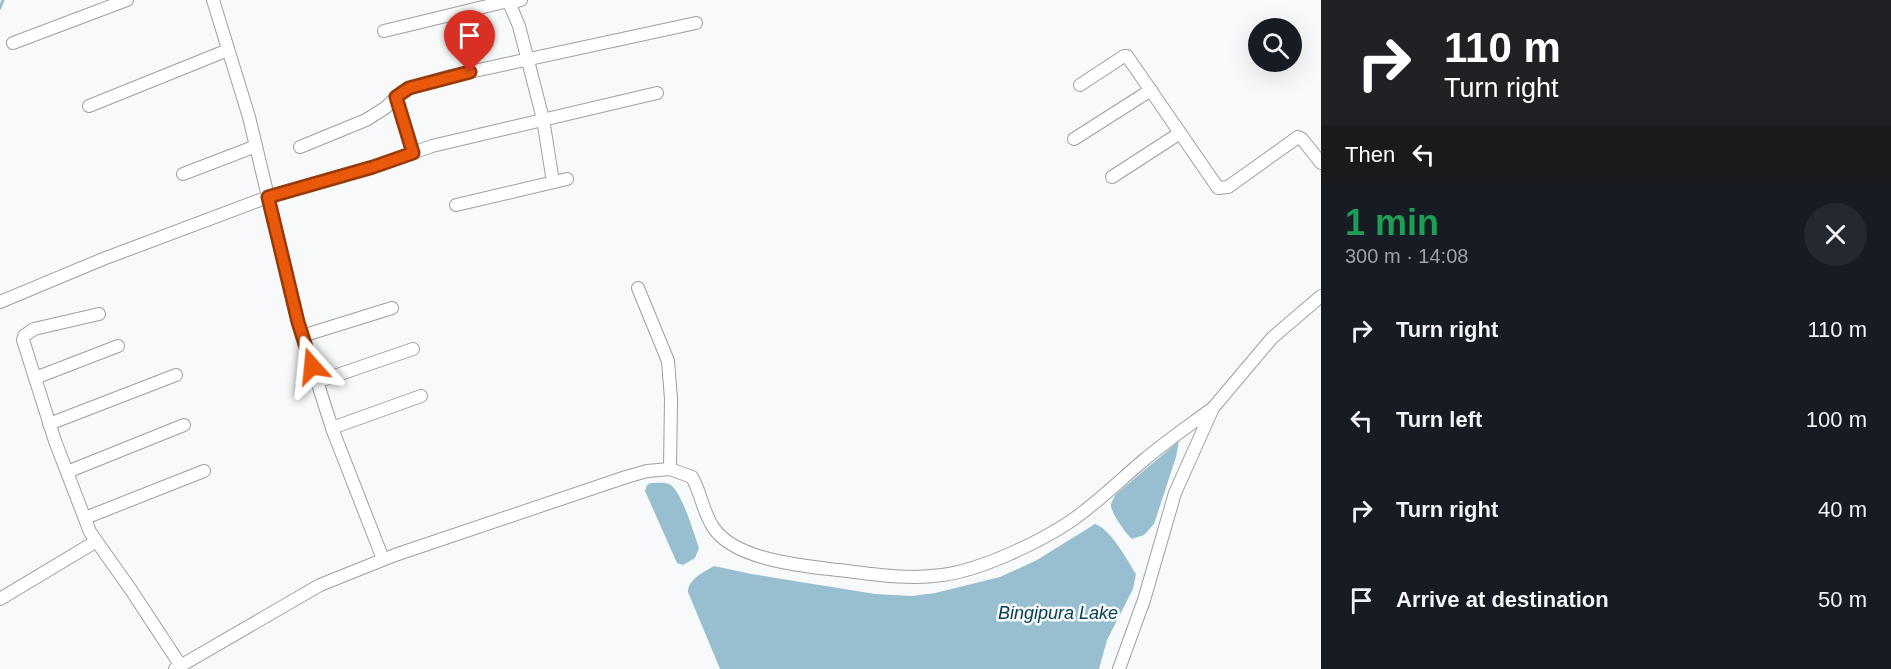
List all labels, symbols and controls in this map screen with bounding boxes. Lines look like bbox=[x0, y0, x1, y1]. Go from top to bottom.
pin bbox=[444, 10, 495, 72]
map controls bbox=[1248, 18, 1302, 72]
button: search bbox=[1248, 18, 1302, 72]
icon: arrive bbox=[453, 19, 486, 52]
icon: right bbox=[1345, 24, 1423, 102]
text: 110 m bbox=[1444, 24, 1561, 71]
text: Turn right bbox=[1444, 73, 1559, 103]
icon: left bbox=[1407, 138, 1440, 171]
text: Then bbox=[1345, 142, 1395, 167]
text: 1 min bbox=[1345, 202, 1439, 243]
button: close bbox=[1804, 203, 1867, 266]
text: 300 m · 14:08 bbox=[1345, 245, 1468, 267]
icon: right bbox=[1345, 314, 1378, 347]
text: Turn right bbox=[1396, 317, 1498, 342]
text: 110 m bbox=[1807, 317, 1867, 342]
position arrow bbox=[280, 334, 344, 398]
icon: left bbox=[1345, 404, 1378, 437]
text: Turn left bbox=[1396, 407, 1482, 432]
text: 100 m bbox=[1806, 407, 1867, 432]
icon: right bbox=[1345, 494, 1378, 527]
text: Turn right bbox=[1396, 497, 1498, 522]
text: 40 m bbox=[1818, 497, 1867, 522]
icon: arrive bbox=[1345, 584, 1378, 617]
text: Arrive at destination bbox=[1396, 587, 1609, 612]
text: 50 m bbox=[1818, 587, 1867, 612]
water label: Bingipura Lake bbox=[998, 603, 1118, 623]

